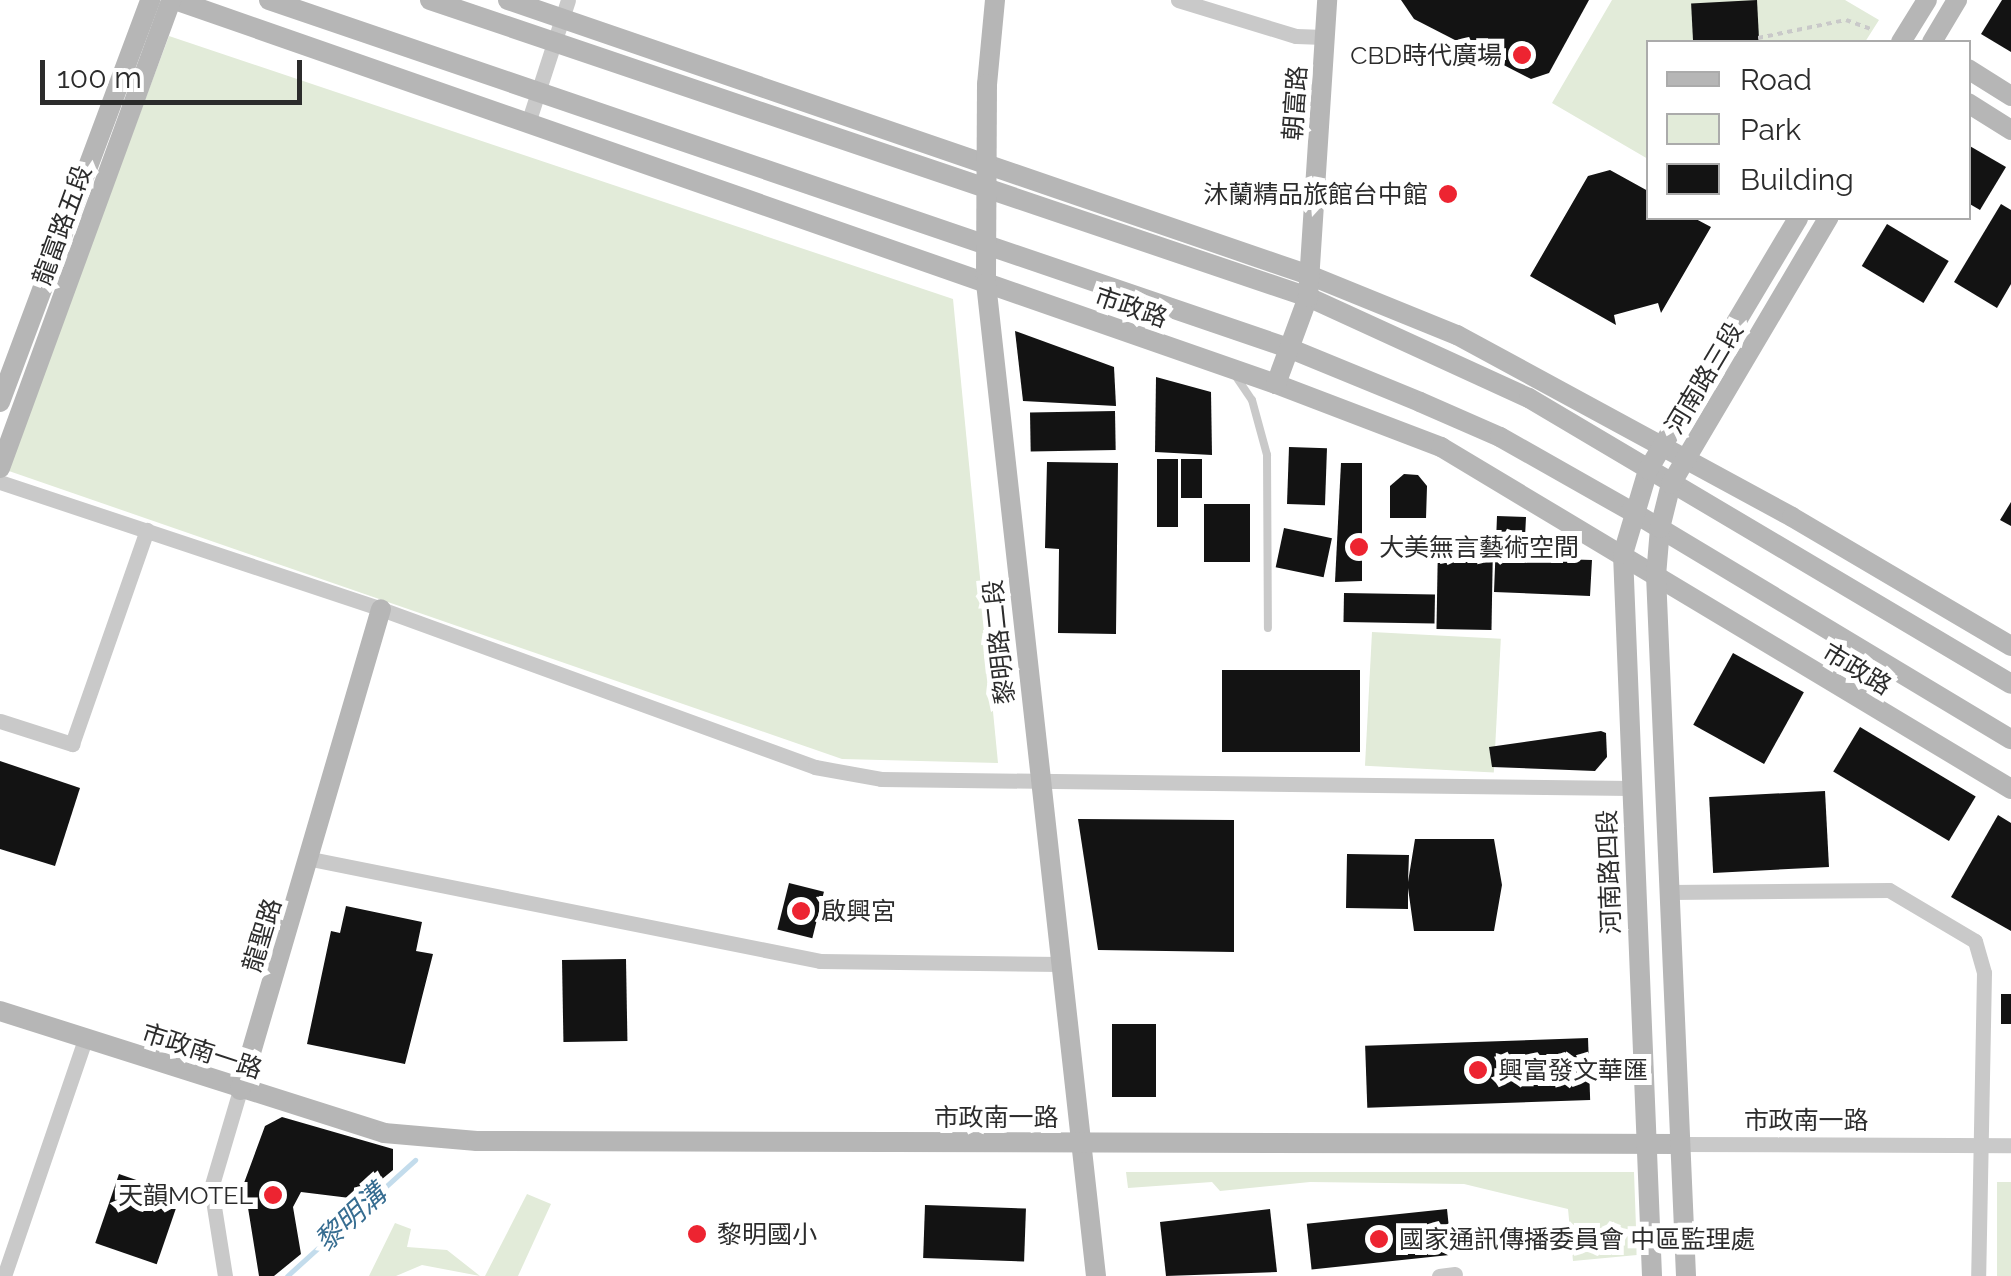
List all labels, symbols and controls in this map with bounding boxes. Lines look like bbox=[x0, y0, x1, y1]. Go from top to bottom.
scale bar bbox=[45, 40, 308, 102]
place label: CBD時代廣場 bbox=[1350, 40, 1502, 70]
legend bbox=[1646, 40, 1971, 220]
marker: CBD時代廣場 bbox=[1511, 44, 1533, 66]
text: 100 m bbox=[57, 60, 142, 95]
text: Road bbox=[1740, 62, 1812, 97]
street label: 朝富路 bbox=[1277, 65, 1313, 141]
text: Park bbox=[1740, 112, 1801, 147]
street label: 龍富路五段 bbox=[27, 161, 97, 289]
text: Building bbox=[1740, 162, 1854, 197]
place label: 沐蘭精品旅館台中館 bbox=[1203, 179, 1428, 209]
marker: 沐蘭精品旅館台中館 bbox=[1437, 183, 1459, 205]
street label: 市政路 bbox=[1091, 281, 1171, 333]
street label: 河南路三段 bbox=[1659, 317, 1749, 439]
place label: 大美無言藝術空間 bbox=[1379, 532, 1579, 562]
marker: 大美無言藝術空間 bbox=[1348, 536, 1370, 558]
street label: 黎明路二段 bbox=[978, 578, 1020, 706]
street label: 市政路 bbox=[1817, 637, 1897, 701]
street label: 河南路四段 bbox=[1592, 809, 1626, 935]
street label: 龍聖路 bbox=[237, 895, 287, 975]
place label: 啟興宮 bbox=[821, 896, 896, 926]
marker: 啟興宮 bbox=[790, 900, 812, 922]
street label: 市政南一路 bbox=[138, 1017, 266, 1085]
place label: 興富發文華匯 bbox=[1498, 1055, 1648, 1085]
marker: 興富發文華匯 bbox=[1467, 1059, 1489, 1081]
street label: 市政南一路 bbox=[934, 1102, 1058, 1132]
street label: 市政南一路 bbox=[1744, 1105, 1868, 1135]
water label: 黎明溝 bbox=[309, 1177, 393, 1259]
place label: 天韻MOTEL bbox=[118, 1180, 253, 1210]
marker: 天韻MOTEL bbox=[262, 1184, 284, 1206]
place label: 黎明國小 bbox=[717, 1219, 817, 1249]
marker: 黎明國小 bbox=[686, 1223, 708, 1245]
place label: 國家通訊傳播委員會 中區監理處 bbox=[1399, 1224, 1755, 1254]
marker: 國家通訊傳播委員會 中區監理處 bbox=[1368, 1228, 1390, 1250]

